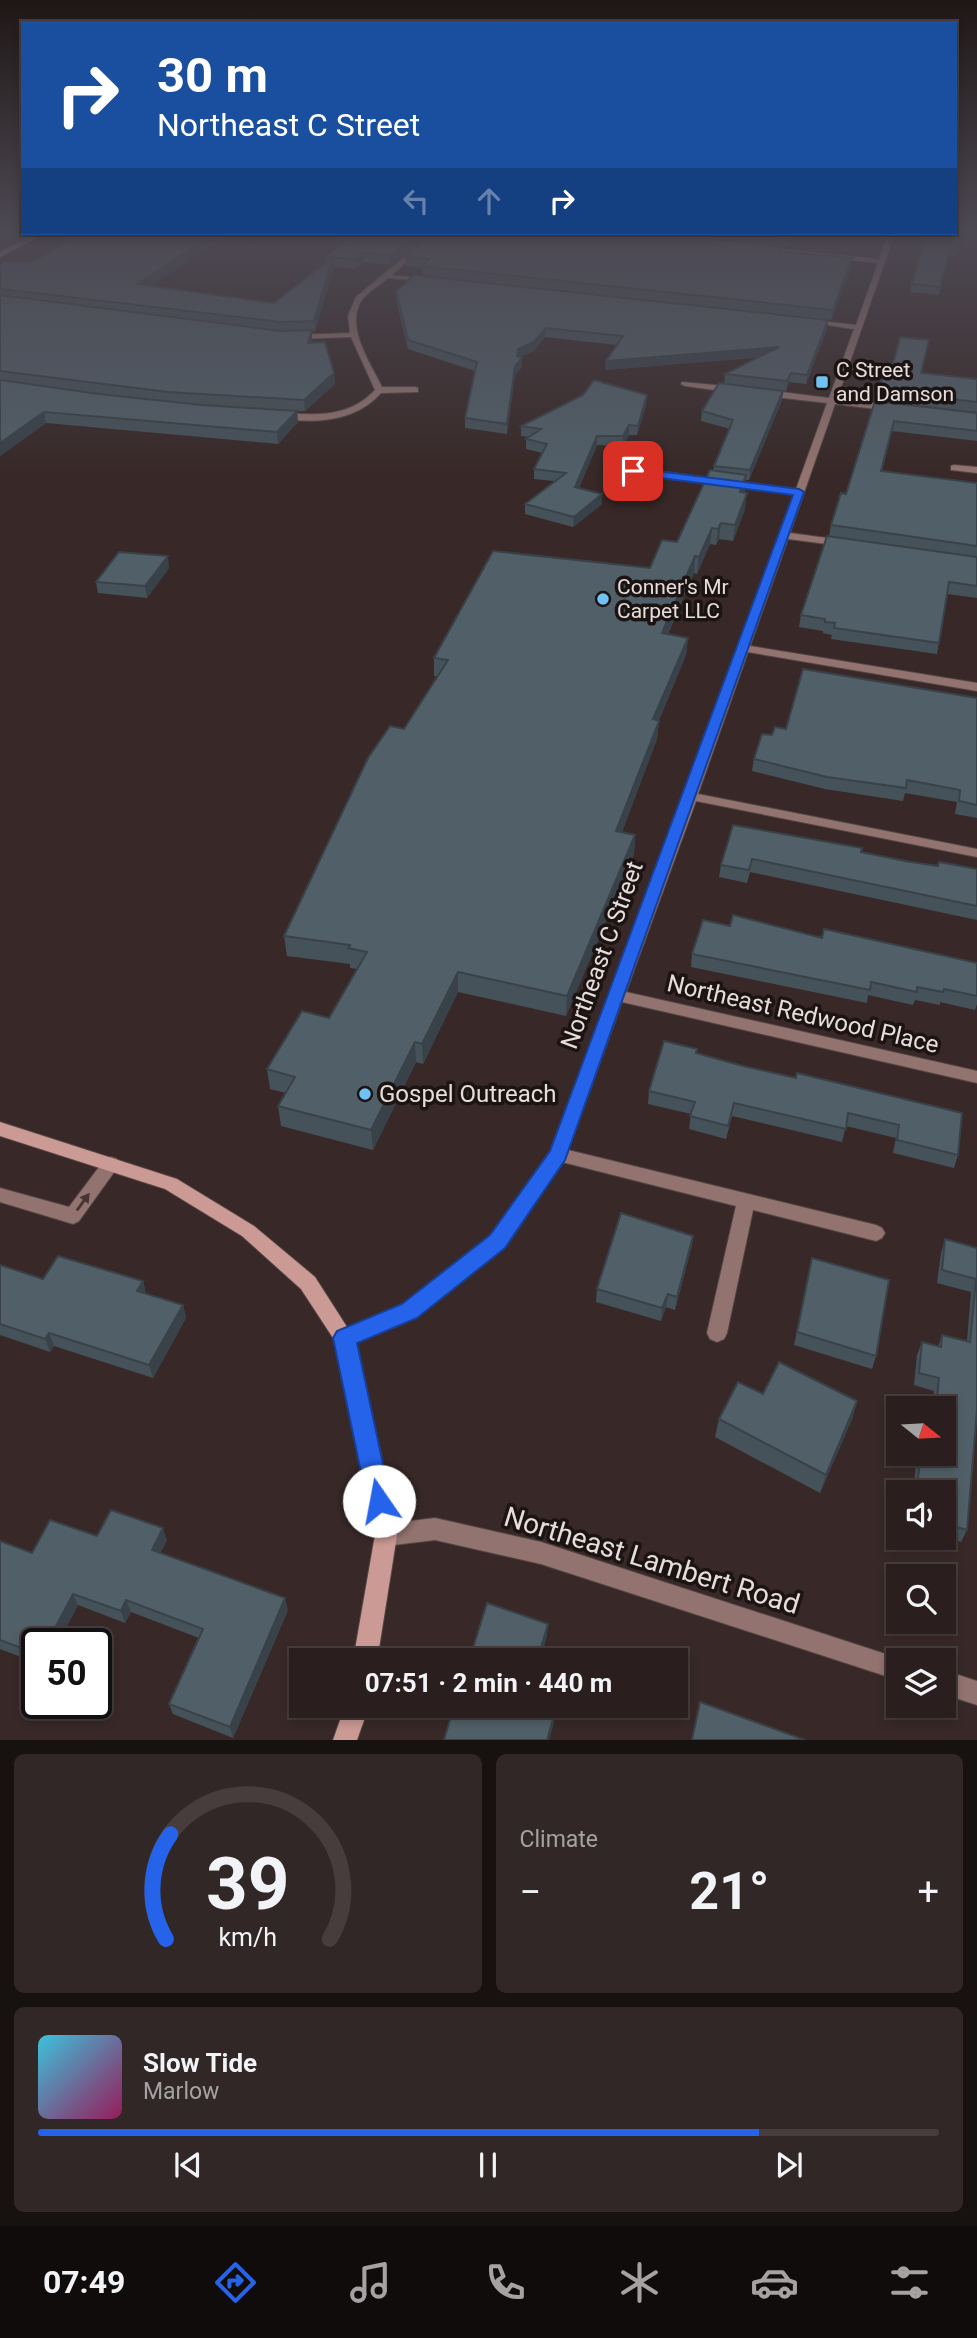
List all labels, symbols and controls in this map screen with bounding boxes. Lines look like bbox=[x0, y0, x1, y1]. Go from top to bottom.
text: 30 m bbox=[157, 47, 268, 104]
icon: right bbox=[42, 49, 133, 140]
text: Northeast C Street bbox=[157, 106, 420, 144]
icon: left bbox=[397, 182, 435, 220]
icon: ahead bbox=[470, 182, 508, 220]
icon: right bbox=[543, 182, 581, 220]
place label: C Street and Damson bbox=[836, 358, 954, 406]
marker: C Street and Damson bbox=[814, 374, 830, 390]
pin bbox=[603, 441, 663, 501]
icon: arrive bbox=[614, 452, 652, 490]
place label: Conner's Mr Carpet LLC bbox=[617, 575, 729, 623]
marker: Conner's Mr Carpet LLC bbox=[595, 591, 611, 607]
street label: Northeast C Street bbox=[555, 857, 649, 1053]
street label: Northeast Redwood Place bbox=[664, 969, 942, 1059]
place label: Gospel Outreach bbox=[379, 1080, 556, 1108]
marker: Gospel Outreach bbox=[357, 1086, 373, 1102]
one-way arrow bbox=[76, 1193, 90, 1211]
north arrow bbox=[886, 1396, 956, 1466]
map controls bbox=[886, 1396, 956, 1718]
position arrow bbox=[342, 1464, 416, 1538]
button: sound bbox=[886, 1480, 956, 1550]
street label: Northeast Lambert Road bbox=[500, 1500, 804, 1621]
button: search bbox=[886, 1564, 956, 1634]
speed limit sign: 50 bbox=[21, 1628, 112, 1719]
button: layers bbox=[886, 1648, 956, 1718]
text: 07:51 · 2 min · 440 m bbox=[365, 1668, 612, 1698]
text: Climate bbox=[520, 1826, 598, 1853]
text: 39 bbox=[206, 1842, 290, 1928]
text: 21° bbox=[689, 1861, 769, 1922]
text: − bbox=[520, 1870, 541, 1914]
text: + bbox=[917, 1870, 939, 1914]
text: km/h bbox=[218, 1923, 277, 1952]
text: Slow Tide bbox=[143, 2048, 257, 2078]
text: Marlow bbox=[143, 2078, 219, 2105]
icon: previous bbox=[169, 2146, 207, 2184]
icon: pause bbox=[469, 2146, 507, 2184]
icon: next bbox=[770, 2146, 808, 2184]
icon: directions bbox=[211, 2258, 260, 2307]
icon: music bbox=[346, 2258, 395, 2307]
icon: phone bbox=[481, 2258, 530, 2307]
icon: climate bbox=[615, 2258, 664, 2307]
icon: car bbox=[750, 2258, 799, 2307]
icon: filters bbox=[885, 2258, 934, 2307]
text: 07:49 bbox=[43, 2263, 125, 2301]

